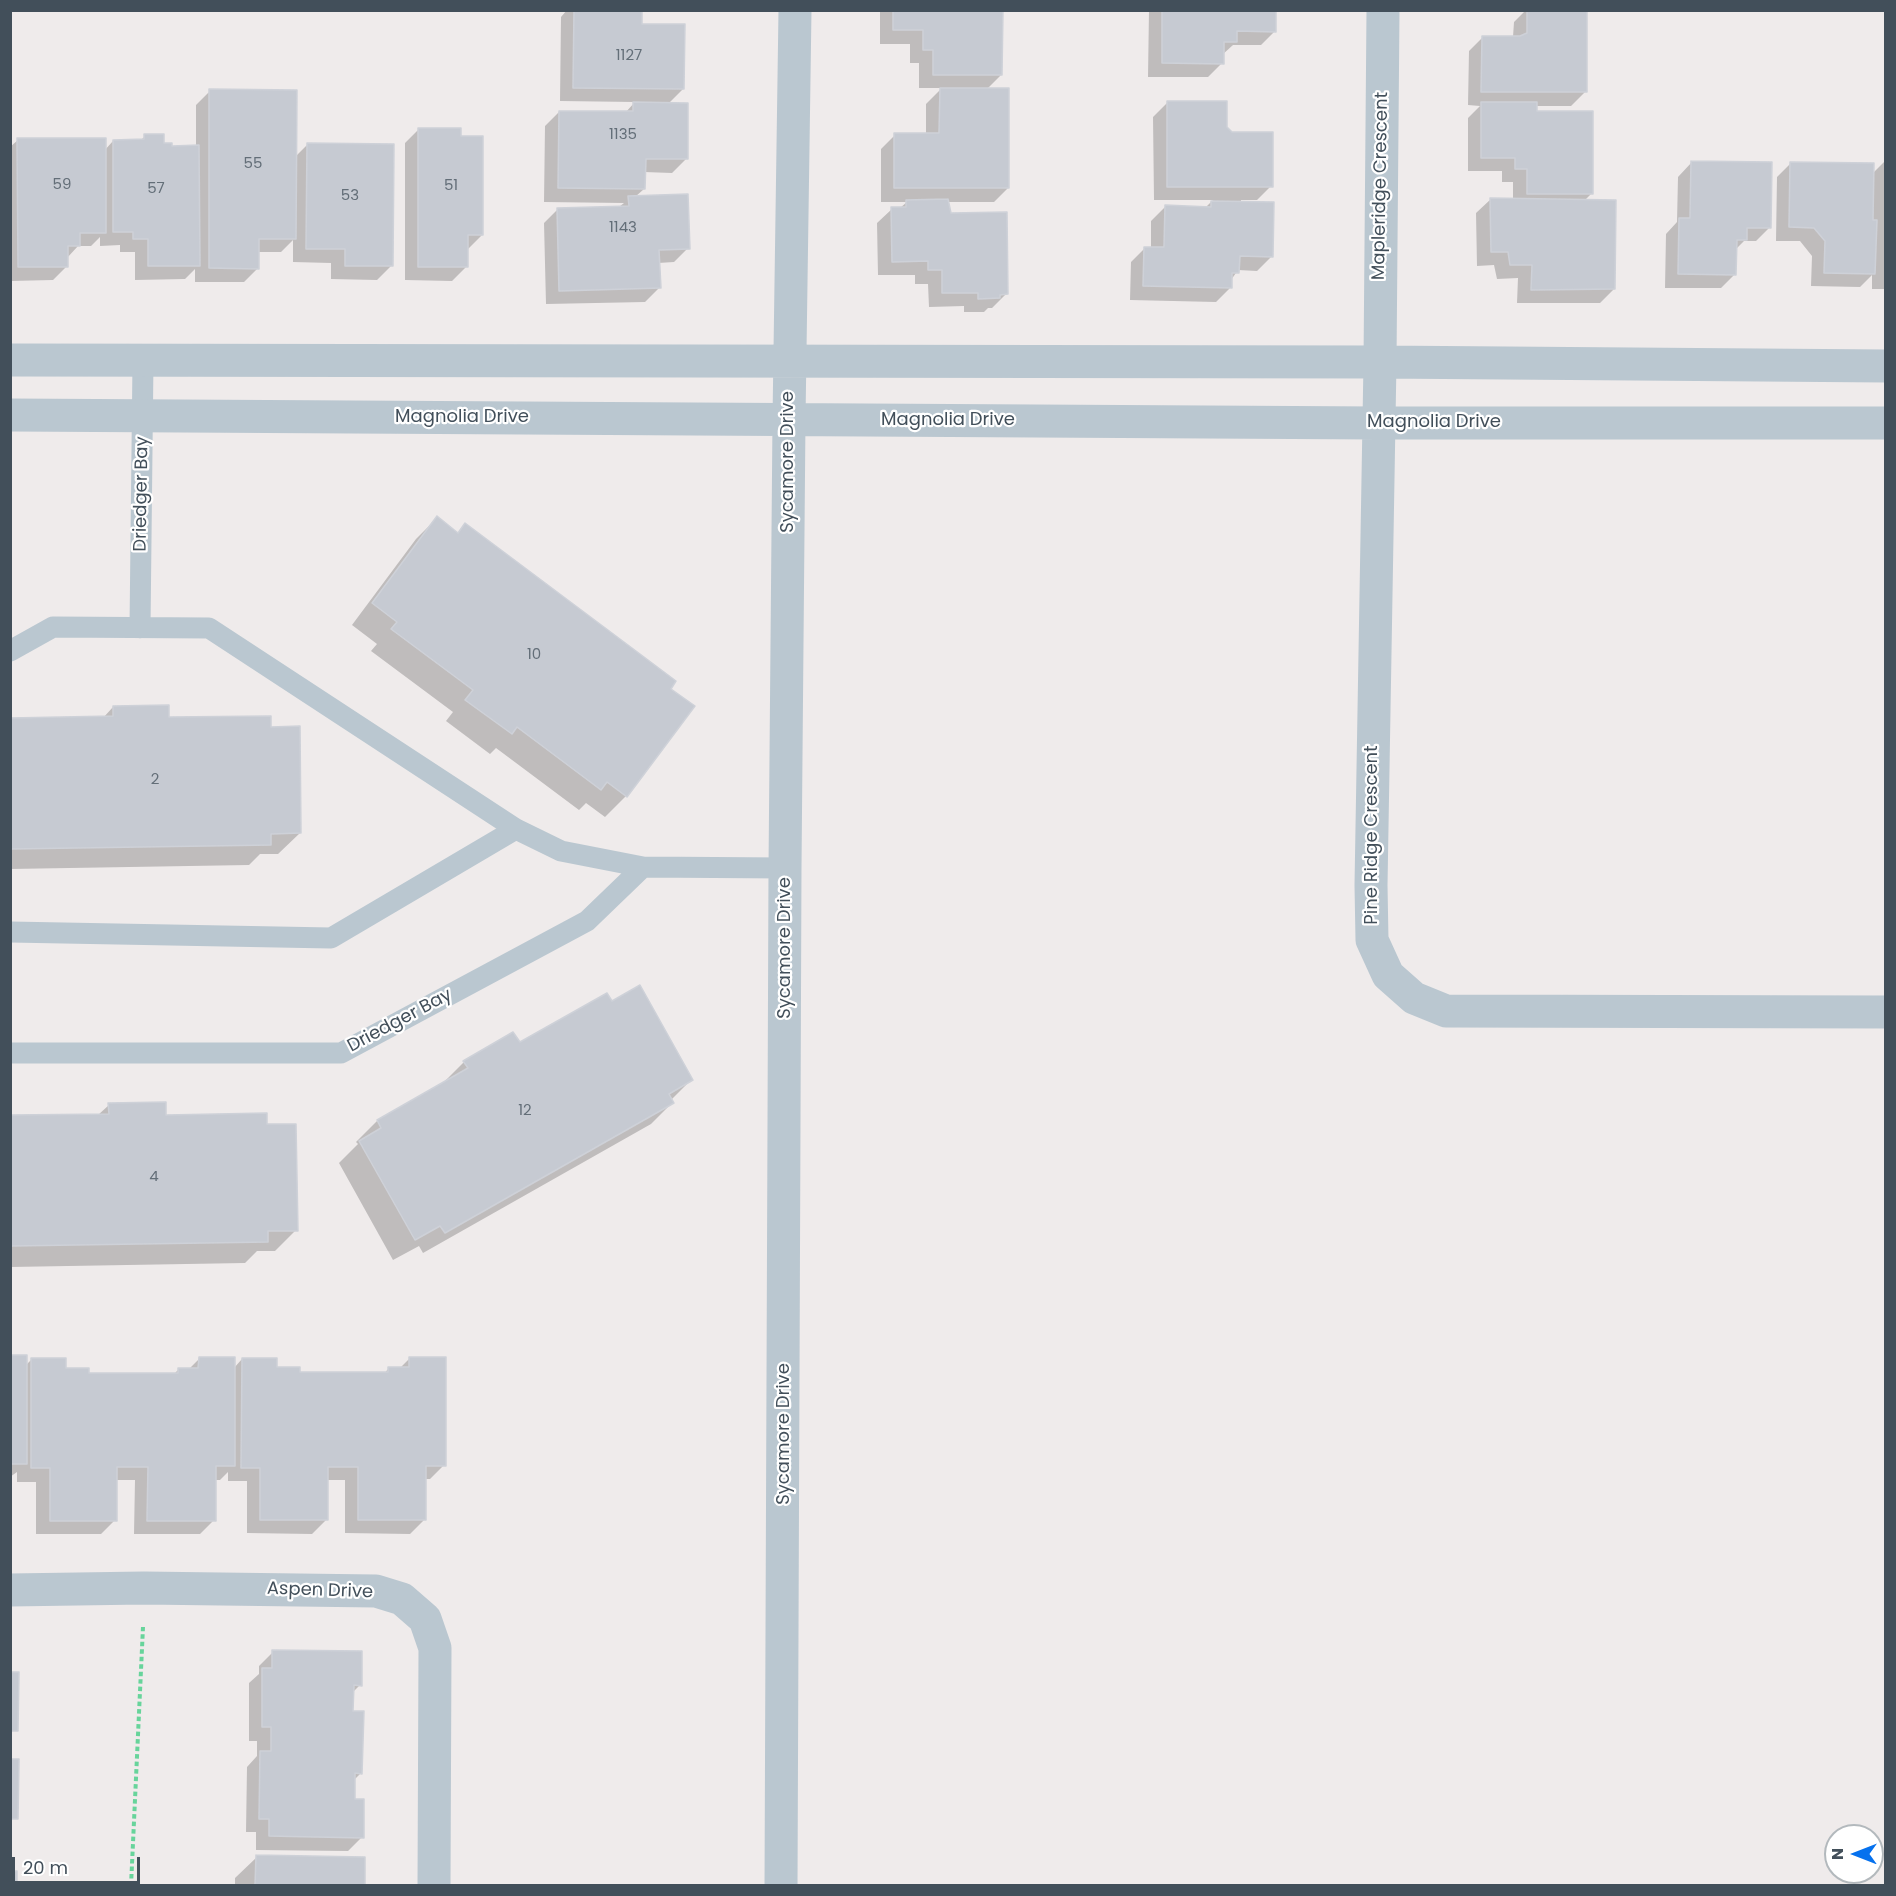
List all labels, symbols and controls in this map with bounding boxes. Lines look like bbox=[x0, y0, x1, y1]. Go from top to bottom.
house number: 1127 bbox=[616, 47, 642, 65]
street label: Mapleridge Crescent bbox=[1369, 92, 1393, 280]
house number: 1135 bbox=[609, 126, 637, 144]
house number: 55 bbox=[244, 155, 262, 173]
house number: 59 bbox=[53, 176, 71, 194]
house number: 51 bbox=[444, 177, 458, 195]
house number: 57 bbox=[147, 180, 165, 198]
house number: 53 bbox=[341, 187, 359, 205]
house number: 1143 bbox=[609, 219, 637, 237]
street label: Sycamore Drive bbox=[777, 391, 799, 533]
street label: Magnolia Drive bbox=[395, 406, 529, 428]
street label: Magnolia Drive bbox=[881, 409, 1015, 431]
street label: Magnolia Drive bbox=[1367, 411, 1501, 433]
street label: Driedger Bay bbox=[130, 436, 154, 552]
house number: 10 bbox=[527, 646, 541, 664]
street label: Pine Ridge Crescent bbox=[1361, 745, 1383, 925]
house number: 2 bbox=[151, 771, 159, 789]
street label: Sycamore Drive bbox=[774, 877, 796, 1019]
street label: Driedger Bay bbox=[344, 984, 456, 1058]
house number: 12 bbox=[518, 1102, 532, 1120]
house number: 4 bbox=[149, 1168, 159, 1186]
street label: Sycamore Drive bbox=[773, 1363, 795, 1505]
street label: Aspen Drive bbox=[267, 1578, 373, 1604]
north arrow bbox=[1824, 1824, 1884, 1884]
scale bar bbox=[15, 1845, 142, 1883]
text: N bbox=[1826, 1848, 1849, 1860]
text: 20 m bbox=[23, 1855, 68, 1880]

